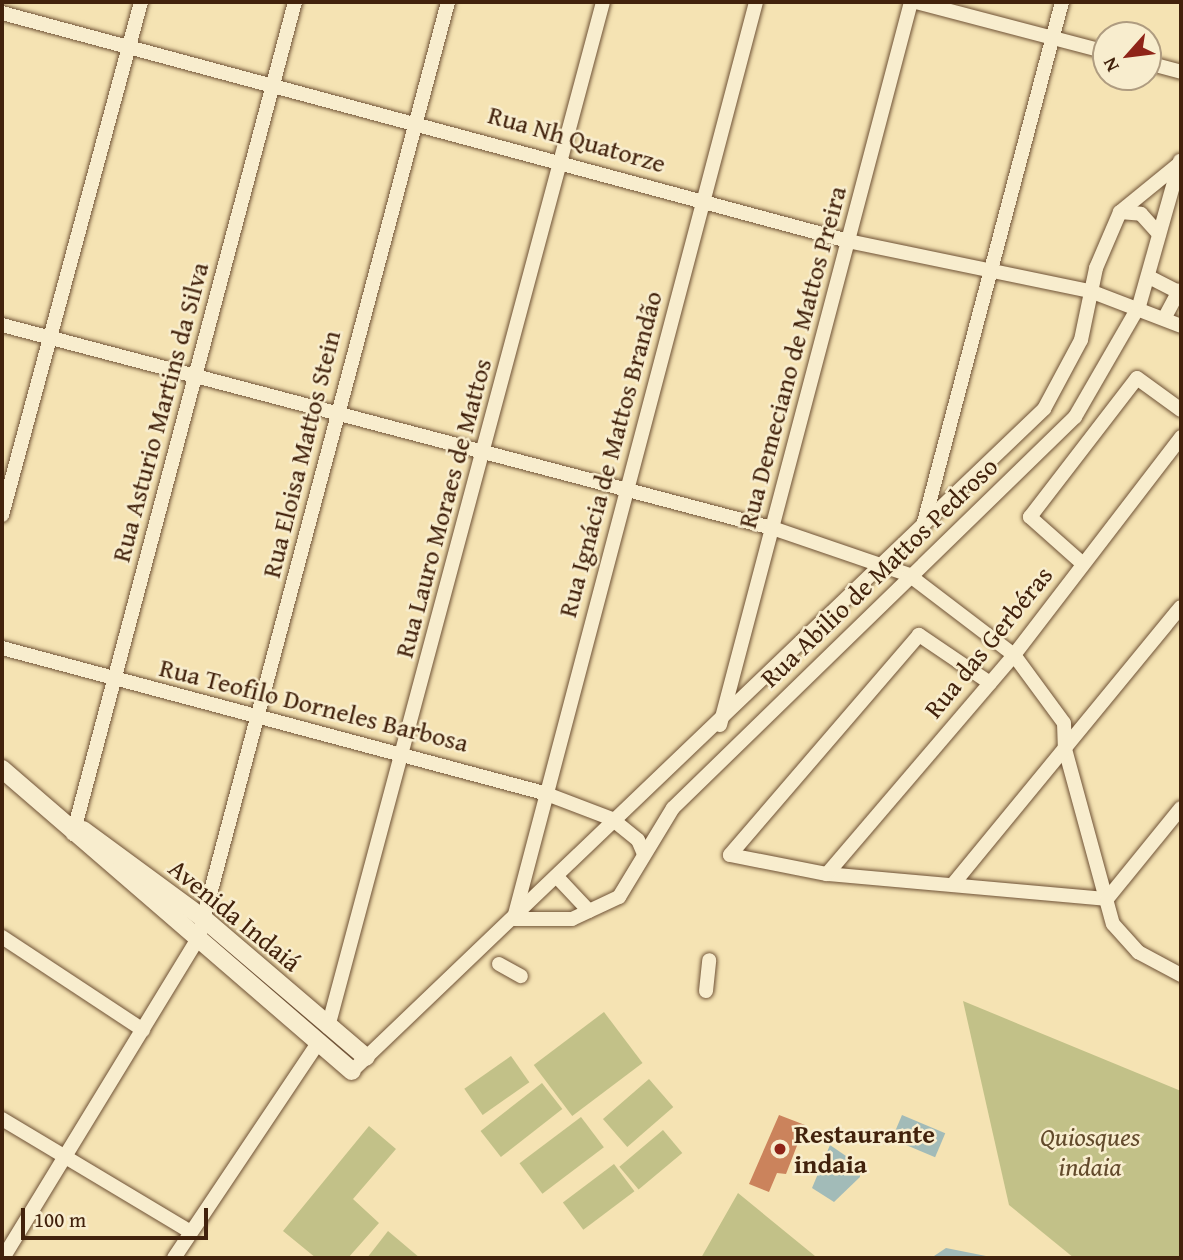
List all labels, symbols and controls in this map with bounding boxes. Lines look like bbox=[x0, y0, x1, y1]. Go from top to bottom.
north arrow bbox=[1092, 21, 1162, 91]
text: N bbox=[1095, 53, 1126, 77]
street label: Rua Nh Quatorze bbox=[485, 99, 669, 179]
street label: Rua Demeciano de Mattos Preira bbox=[731, 183, 853, 531]
street label: Rua Asturio Martins da Silva bbox=[105, 259, 215, 565]
street label: Rua Ignácia de Mattos Brandão bbox=[551, 288, 669, 620]
street label: Rua Eloisa Mattos Stein bbox=[255, 327, 347, 581]
street label: Rua Lauro Moraes de Mattos bbox=[388, 355, 498, 661]
street label: Rua Abilio de Mattos Pedroso bbox=[754, 451, 1004, 693]
street label: Rua das Gerbéras bbox=[917, 560, 1059, 724]
street label: Rua Teofilo Dorneles Barbosa bbox=[156, 651, 472, 759]
street label: Avenida Indaiá bbox=[163, 852, 307, 978]
place label: Restaurante indaia bbox=[794, 1118, 935, 1180]
park label: Quiosques indaia bbox=[1040, 1121, 1140, 1182]
marker: Restaurante indaia bbox=[772, 1141, 788, 1157]
scale bar bbox=[24, 1194, 212, 1238]
text: 100 m bbox=[34, 1204, 86, 1235]

